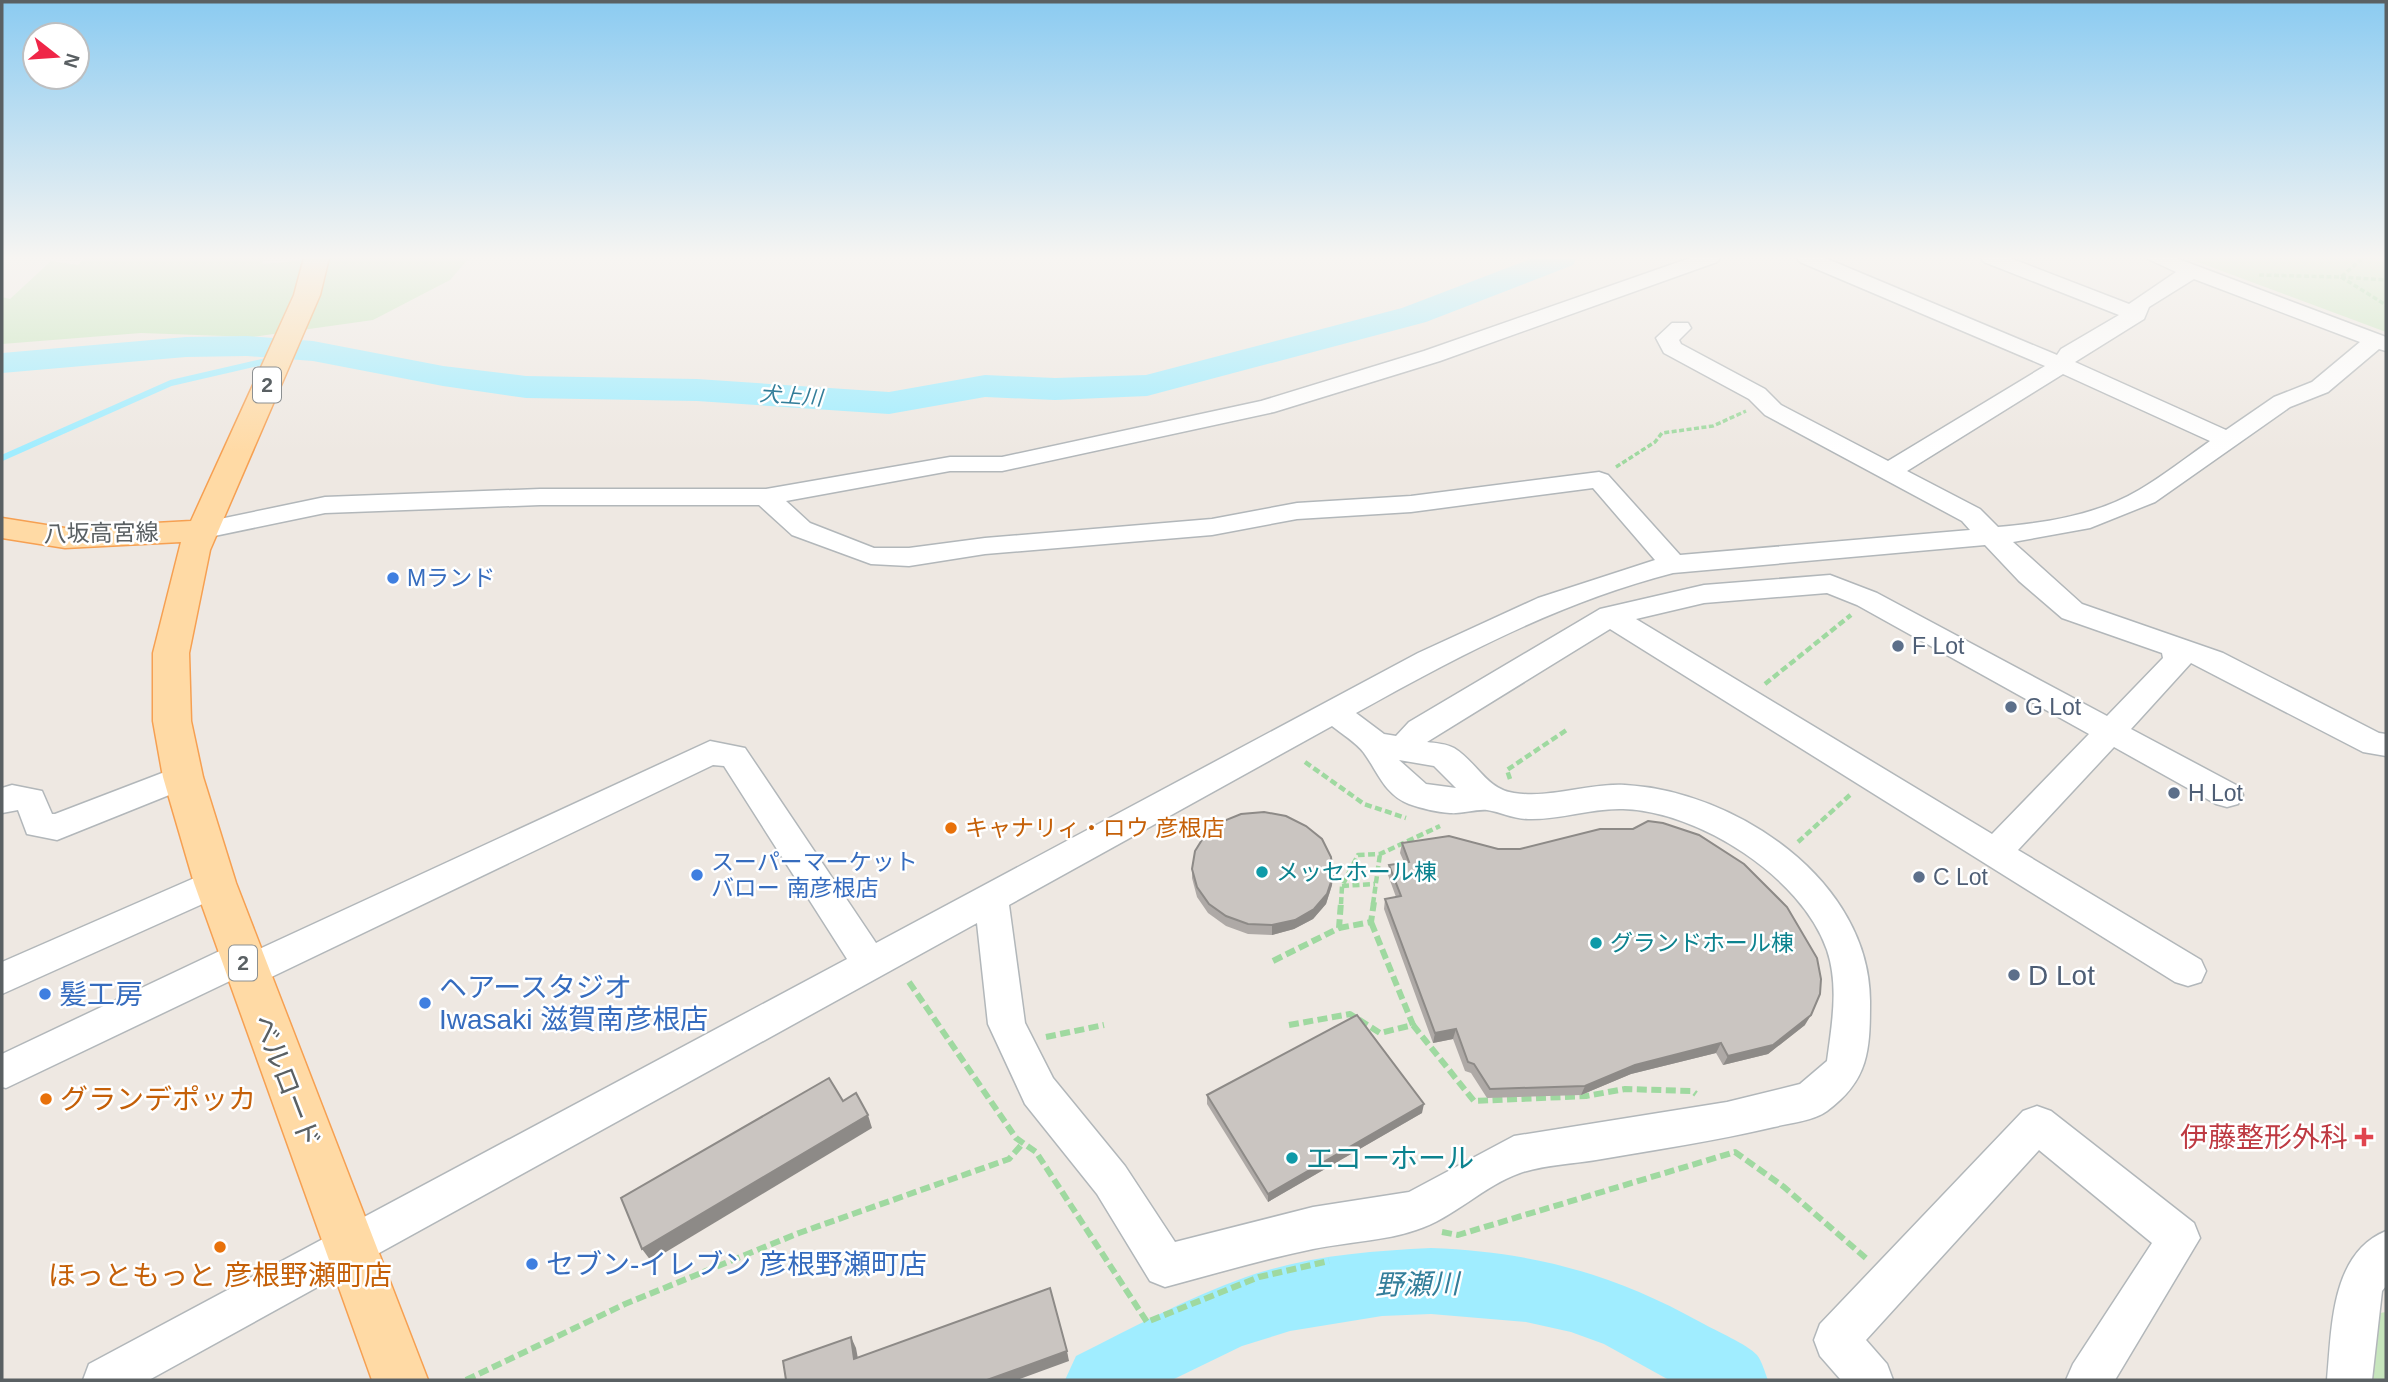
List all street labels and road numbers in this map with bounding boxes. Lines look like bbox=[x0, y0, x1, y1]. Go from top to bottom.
road number: 2 bbox=[253, 368, 281, 402]
street label: 八坂高宮線 bbox=[43, 519, 159, 547]
road number: 2 bbox=[229, 946, 257, 981]
street label: ベルロード bbox=[247, 1010, 326, 1152]

